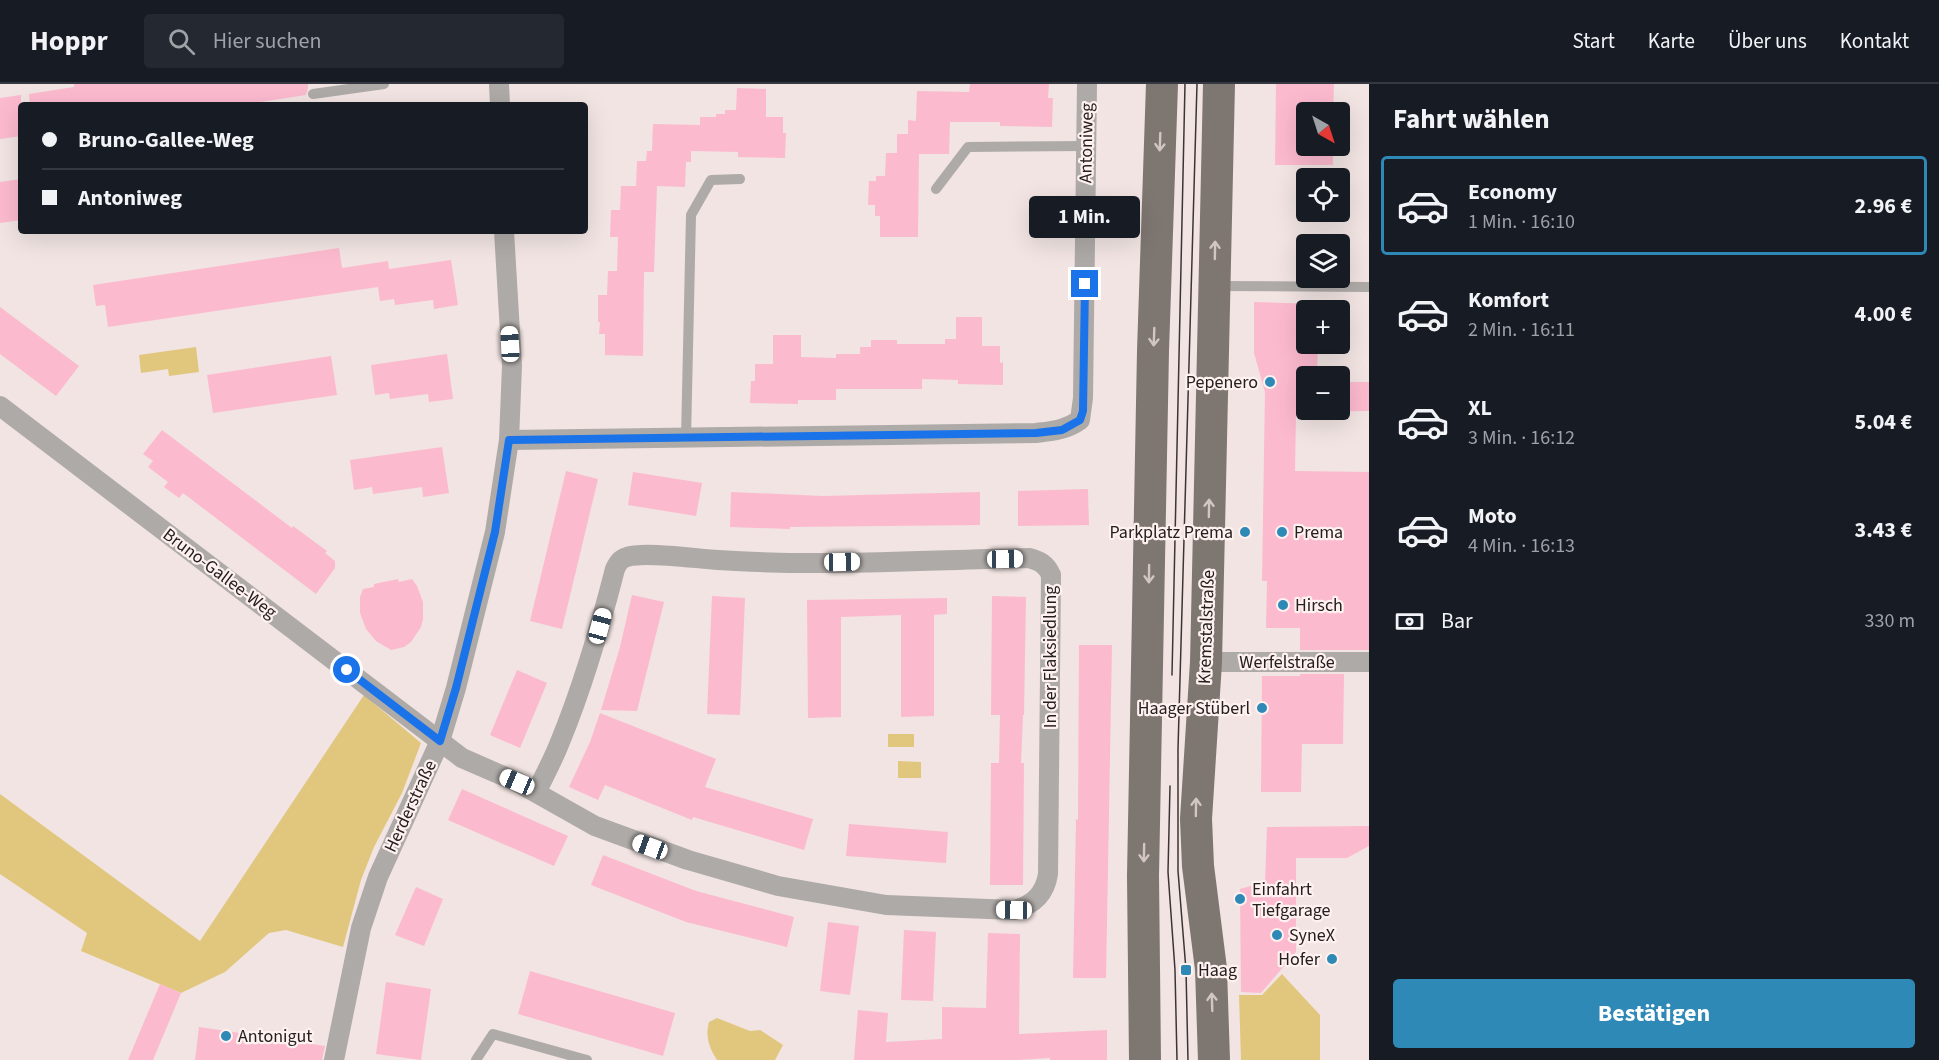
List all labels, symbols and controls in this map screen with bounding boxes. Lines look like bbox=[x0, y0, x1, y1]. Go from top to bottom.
search box bbox=[144, 14, 564, 68]
text: Hoppr bbox=[30, 21, 108, 61]
icon: search bbox=[165, 25, 198, 58]
text: Hier suchen bbox=[213, 25, 322, 57]
text: Start bbox=[1572, 26, 1615, 56]
text: Karte bbox=[1648, 26, 1695, 56]
text: Über uns bbox=[1728, 26, 1807, 56]
text: Kontakt bbox=[1840, 26, 1909, 56]
text: Fahrt wählen bbox=[1393, 100, 1550, 139]
north arrow bbox=[1296, 102, 1350, 156]
map controls bbox=[1296, 102, 1350, 420]
street label: Antoniweg bbox=[1073, 103, 1100, 183]
text: Bruno-Gallee-Weg bbox=[78, 124, 254, 156]
one-way arrow bbox=[1155, 132, 1166, 152]
button: locate bbox=[1296, 168, 1350, 222]
text: Economy bbox=[1468, 176, 1557, 208]
icon: car bbox=[1396, 179, 1450, 233]
text: Antoniweg bbox=[78, 182, 182, 214]
text: 2.96 € bbox=[1855, 190, 1912, 222]
callout: 1 Min. bbox=[1030, 197, 1140, 239]
text: 1 Min. bbox=[1058, 203, 1111, 231]
text: 1 Min. · 16:10 bbox=[1468, 208, 1575, 236]
button: layers bbox=[1296, 234, 1350, 288]
one-way arrow bbox=[1209, 240, 1221, 260]
route end bbox=[1071, 270, 1098, 297]
text: Komfort bbox=[1468, 284, 1549, 316]
icon: car bbox=[1396, 287, 1450, 341]
text: 4.00 € bbox=[1855, 298, 1912, 330]
button: + bbox=[1296, 300, 1350, 354]
text: 2 Min. · 16:11 bbox=[1468, 316, 1575, 344]
car bbox=[500, 326, 520, 362]
one-way arrow bbox=[1148, 327, 1159, 347]
button: − bbox=[1296, 366, 1350, 420]
place label: Pepenero bbox=[1186, 370, 1258, 395]
marker: Pepenero bbox=[1263, 375, 1277, 389]
text: XL bbox=[1468, 392, 1492, 424]
icon: car bbox=[1396, 395, 1450, 449]
text: 5.04 € bbox=[1855, 406, 1912, 438]
text: 3 Min. · 16:12 bbox=[1468, 424, 1575, 452]
one-way arrow bbox=[1204, 498, 1215, 518]
text: Moto bbox=[1468, 500, 1517, 532]
icon: car bbox=[1396, 503, 1450, 557]
text: 3.43 € bbox=[1855, 514, 1912, 546]
place label: Parkplatz Prema bbox=[1109, 520, 1233, 545]
place label: Prema bbox=[1294, 520, 1343, 545]
street label: Bruno-Gallee-Weg bbox=[158, 522, 282, 625]
marker: Parkplatz Prema bbox=[1238, 525, 1252, 539]
marker: Prema bbox=[1275, 525, 1289, 539]
text: 4 Min. · 16:13 bbox=[1468, 532, 1575, 560]
car bbox=[987, 550, 1023, 568]
car bbox=[824, 553, 860, 571]
one-way arrow bbox=[1143, 564, 1155, 584]
street label: Kremstalstraße bbox=[1192, 569, 1221, 685]
street label: In der Flaksiedlung bbox=[1038, 586, 1063, 728]
place label: Hirsch bbox=[1295, 593, 1343, 618]
marker: Hirsch bbox=[1276, 598, 1290, 612]
icon: cash bbox=[1393, 605, 1426, 638]
text: Bar bbox=[1441, 605, 1473, 637]
car bbox=[587, 606, 613, 646]
text: 330 m bbox=[1865, 607, 1915, 635]
street label: Werfelstraße bbox=[1239, 650, 1335, 675]
route start bbox=[333, 656, 360, 683]
place label: Haager Stüberl bbox=[1138, 696, 1250, 721]
marker: Haager Stüberl bbox=[1255, 701, 1269, 715]
street label: Herderstraße bbox=[378, 756, 443, 856]
car bbox=[497, 767, 537, 797]
one-way arrow bbox=[1190, 798, 1202, 818]
car bbox=[630, 832, 670, 862]
one-way arrow bbox=[1138, 843, 1150, 863]
place label: Einfahrt Tiefgarage bbox=[1252, 877, 1331, 923]
marker: Einfahrt Tiefgarage bbox=[1233, 892, 1247, 906]
car bbox=[996, 901, 1032, 919]
place label: SyneX bbox=[1289, 923, 1335, 948]
marker: SyneX bbox=[1270, 928, 1284, 942]
place label: Hofer bbox=[1278, 947, 1321, 972]
marker: Hofer bbox=[1325, 952, 1339, 966]
place label: Haag bbox=[1198, 958, 1237, 983]
marker: Haag bbox=[1179, 963, 1193, 977]
button: Bestätigen bbox=[1393, 979, 1915, 1048]
one-way arrow bbox=[1206, 992, 1217, 1012]
place label: Antonigut bbox=[238, 1024, 312, 1049]
marker: Antonigut bbox=[219, 1029, 233, 1043]

